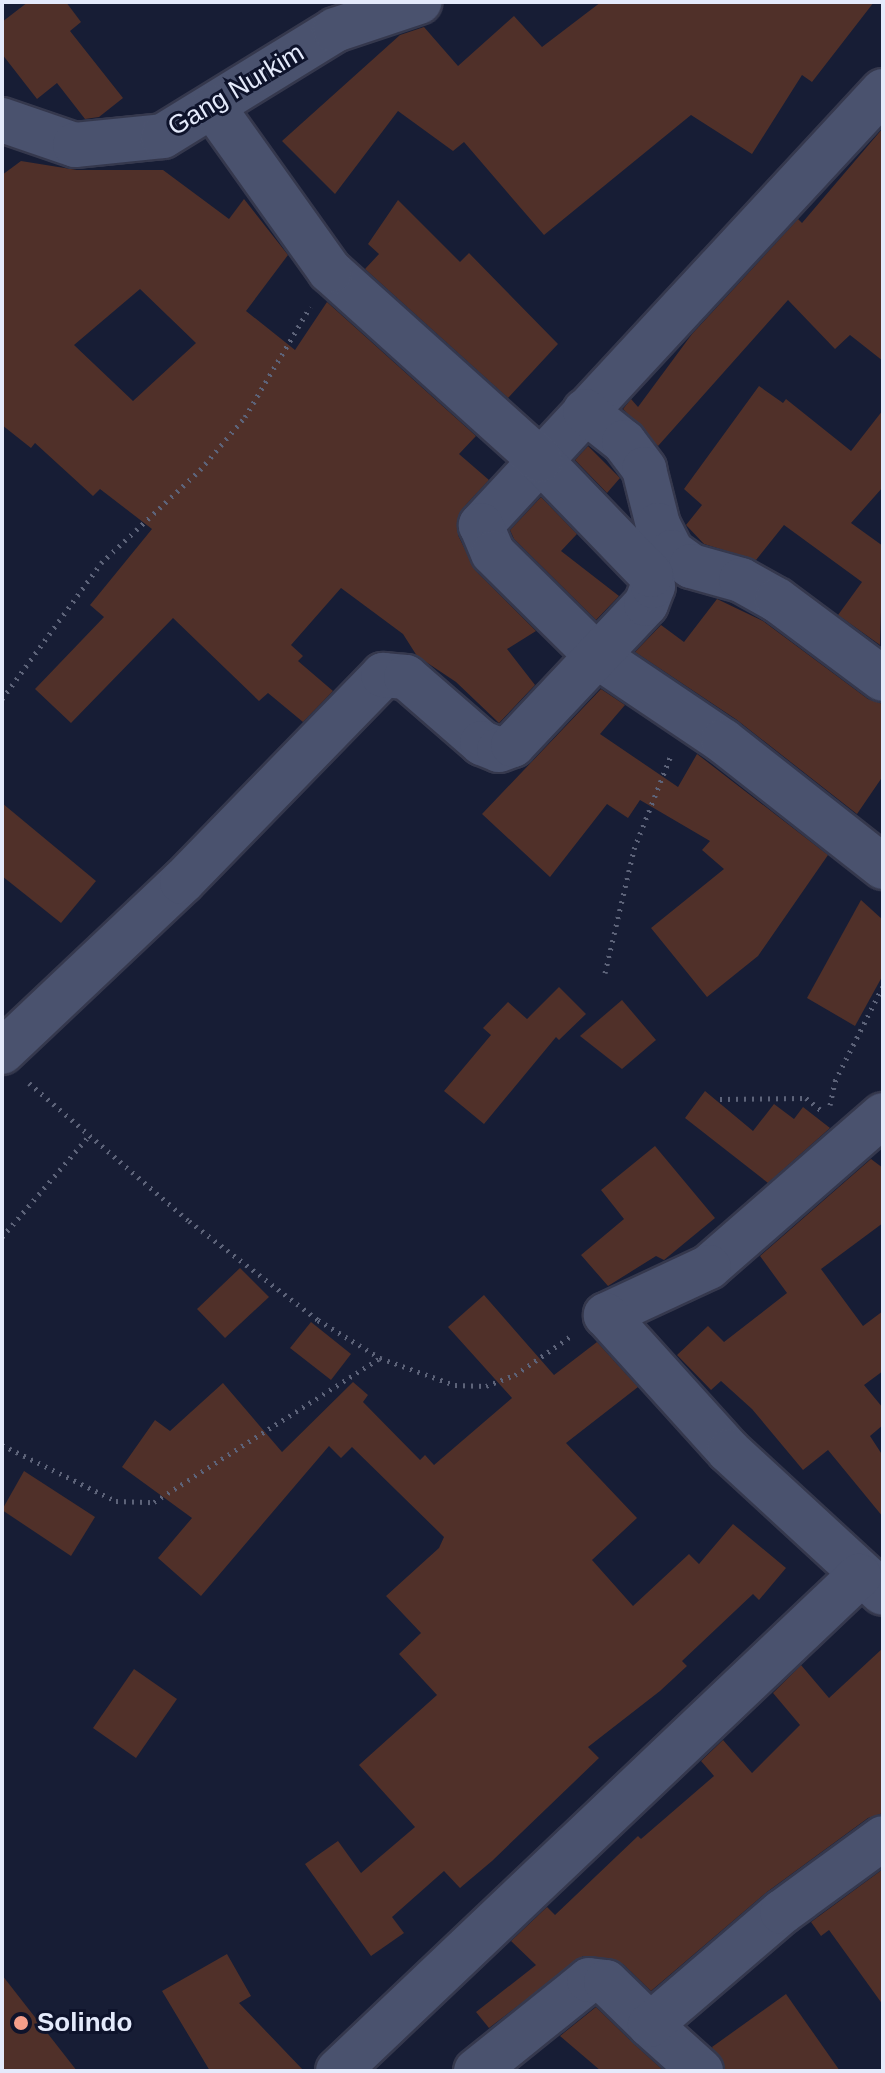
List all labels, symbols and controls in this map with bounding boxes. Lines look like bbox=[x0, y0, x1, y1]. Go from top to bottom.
street label: Gang Nurkim bbox=[162, 37, 310, 143]
place label: Solindo bbox=[37, 2007, 132, 2039]
marker: Solindo bbox=[12, 2014, 30, 2032]

